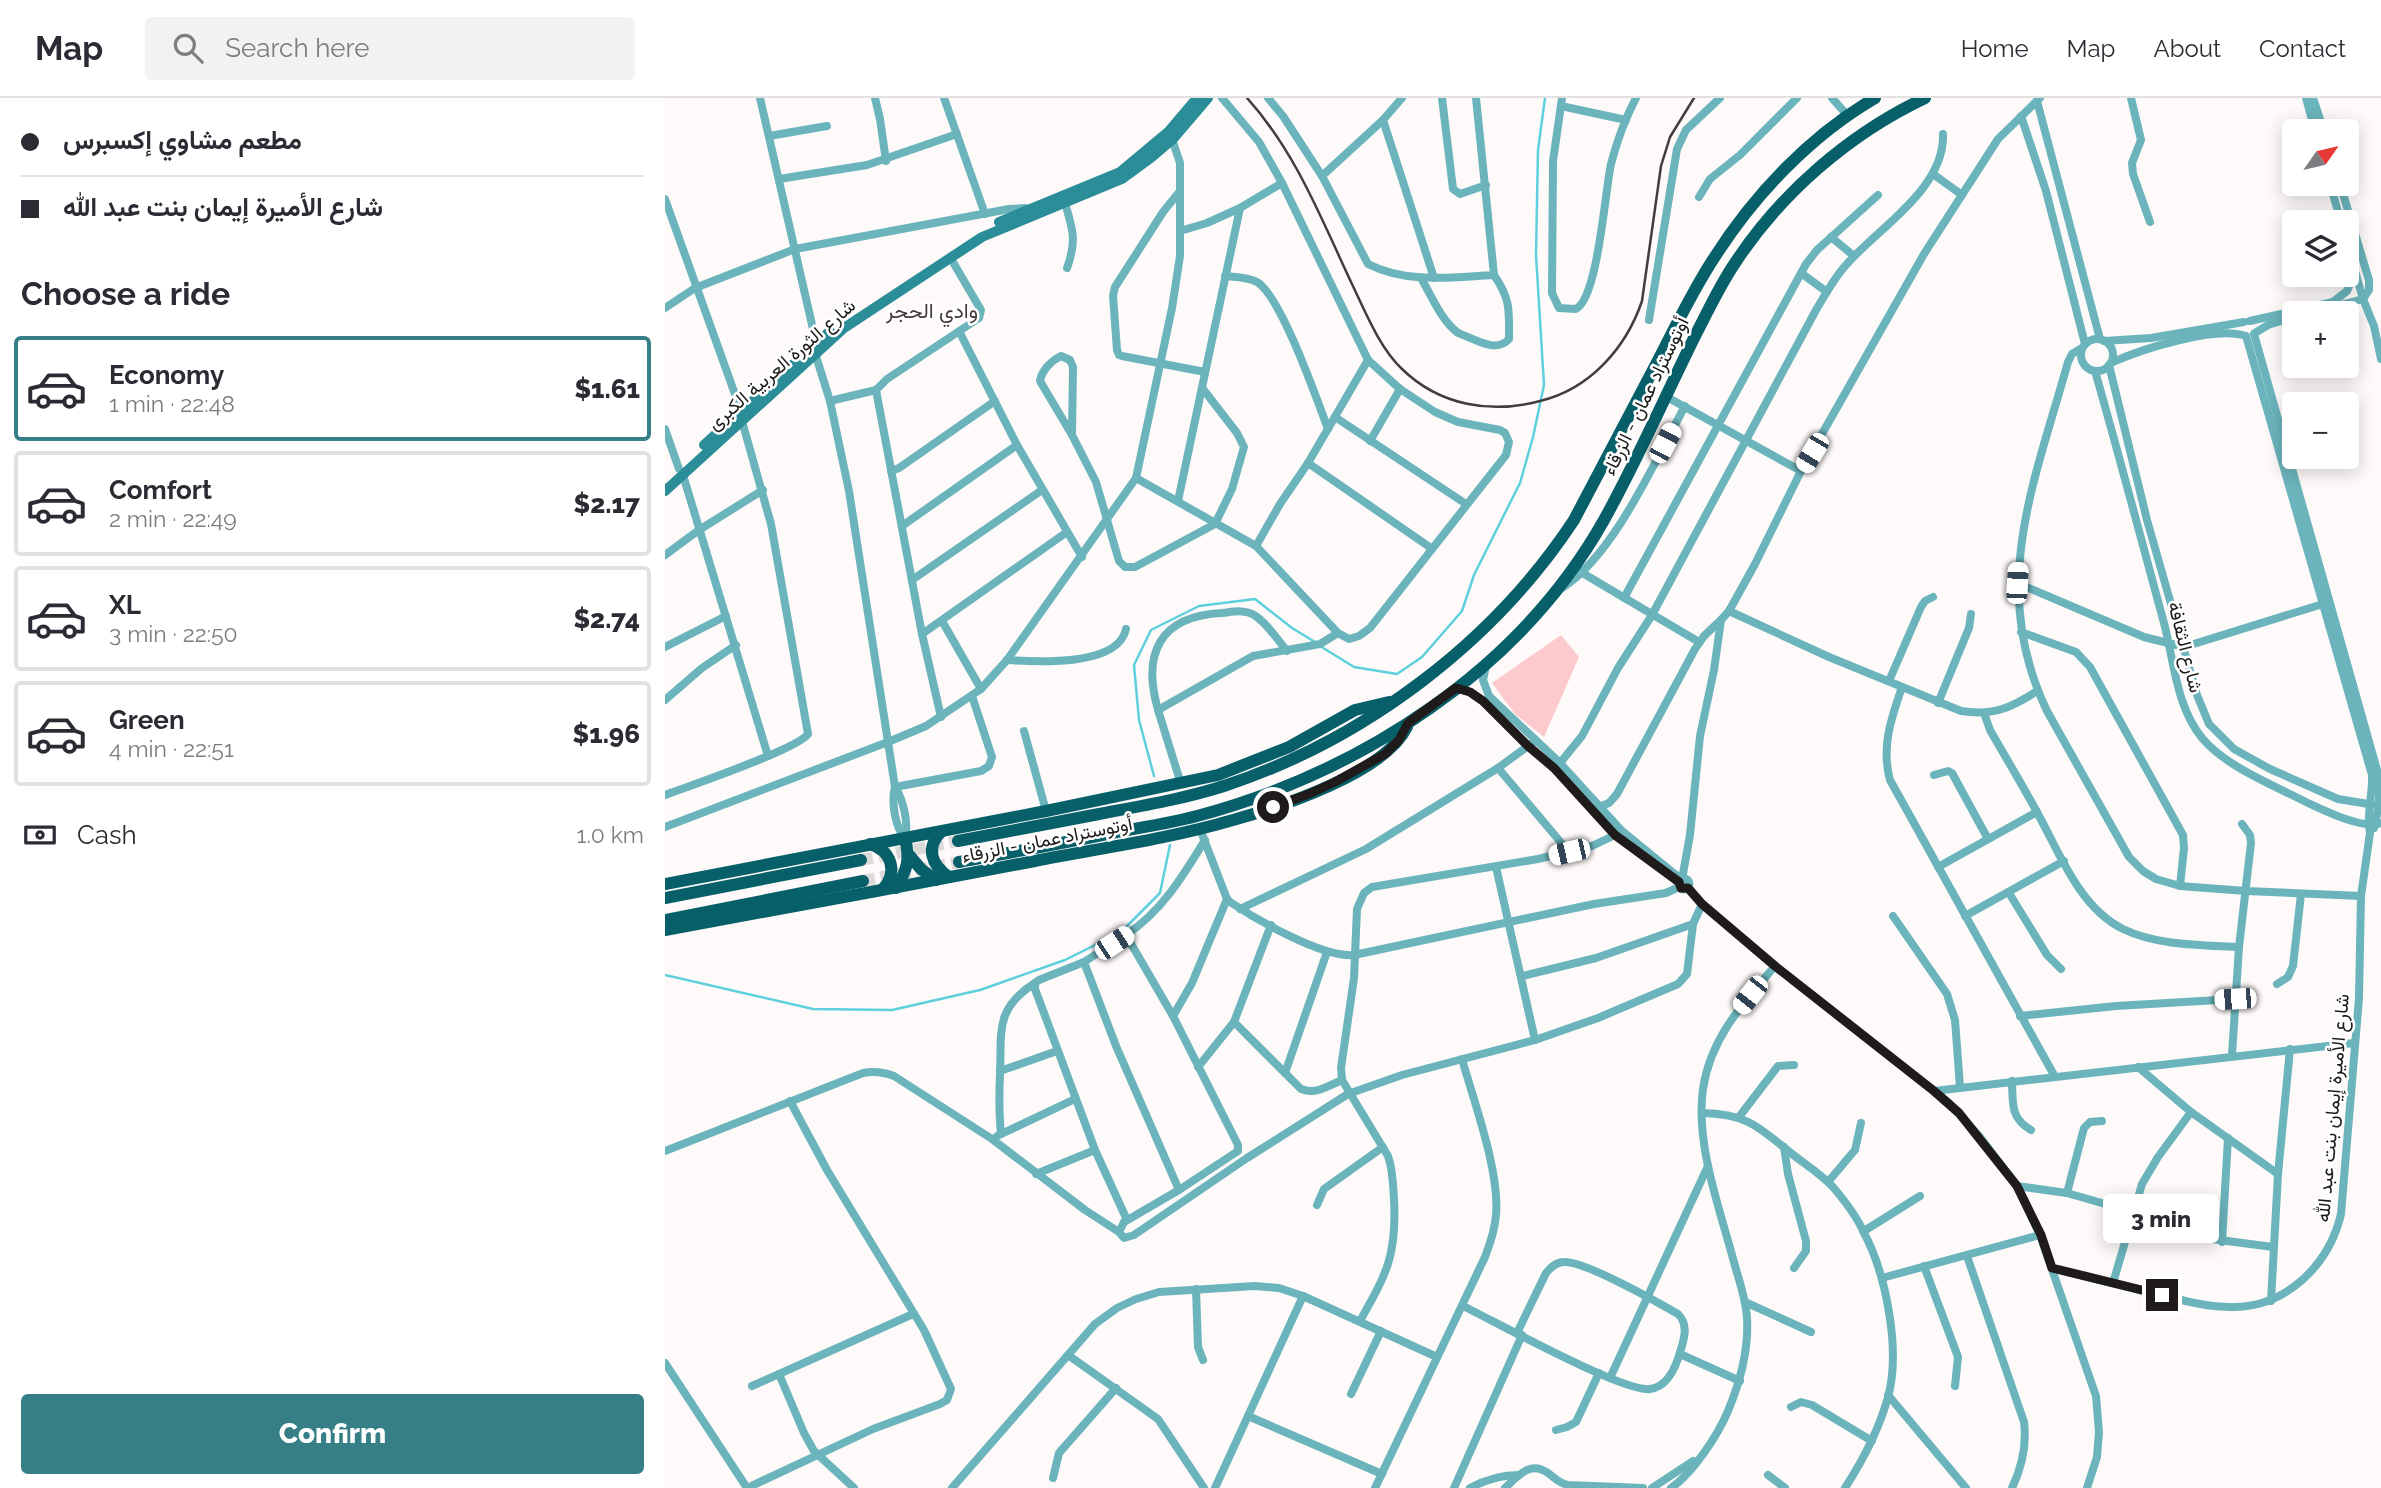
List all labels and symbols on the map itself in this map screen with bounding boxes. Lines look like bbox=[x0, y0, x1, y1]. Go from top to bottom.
north arrow bbox=[2282, 119, 2359, 196]
street label: شارع الثورة العربية الكبرى bbox=[703, 294, 861, 436]
district label: وادي الحجر bbox=[885, 298, 978, 328]
street label: أوتوستراد عمان - الزرقاء bbox=[1597, 313, 1694, 479]
car bbox=[1646, 420, 1685, 466]
car bbox=[1793, 430, 1832, 476]
car bbox=[2006, 561, 2029, 605]
street label: شارع الثقافة bbox=[2162, 599, 2208, 695]
route start bbox=[1257, 791, 1289, 823]
street label: أوتوستراد عمان - الزرقاء bbox=[960, 812, 1134, 867]
car bbox=[1547, 837, 1592, 867]
car bbox=[1091, 923, 1138, 963]
car bbox=[1729, 972, 1772, 1018]
car bbox=[2214, 987, 2257, 1011]
street label: شارع الأميرة إيمان بنت عبد الله bbox=[2311, 993, 2355, 1223]
callout: 3 min bbox=[2104, 1194, 2220, 1242]
route end bbox=[2146, 1279, 2178, 1311]

